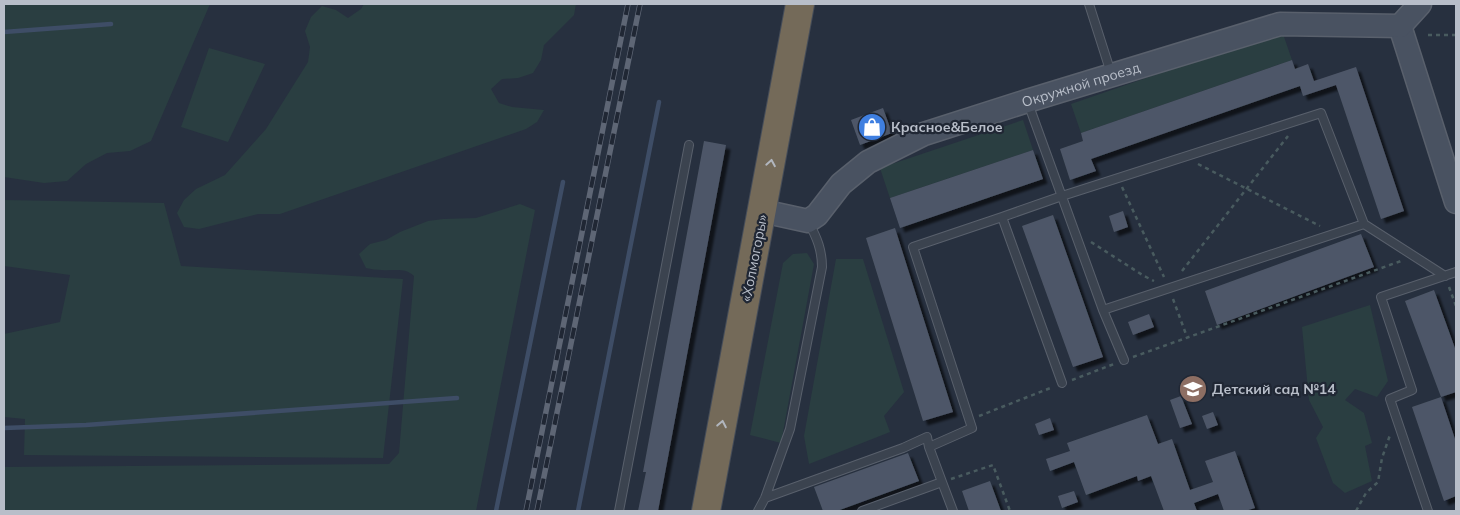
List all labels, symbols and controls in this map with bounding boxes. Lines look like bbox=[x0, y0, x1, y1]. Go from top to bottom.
street label: Окружной проезд bbox=[1020, 58, 1143, 111]
shop icon: Красное&Белое bbox=[857, 112, 887, 142]
place label: Красное&Белое bbox=[891, 118, 1003, 136]
one-way arrow bbox=[765, 159, 776, 168]
street label: «Холмогоры» bbox=[737, 213, 771, 303]
school or university icon: Детский сад №14 bbox=[1178, 374, 1208, 404]
place label: Детский сад №14 bbox=[1212, 380, 1336, 398]
one-way arrow bbox=[717, 420, 727, 429]

